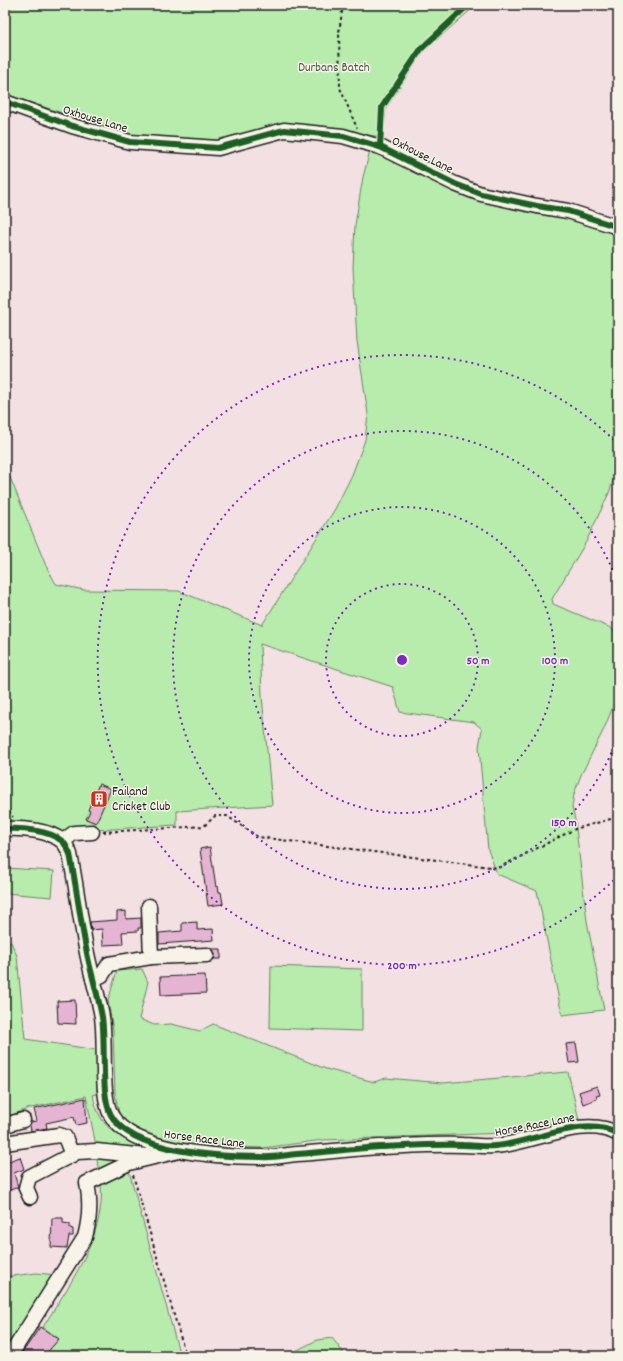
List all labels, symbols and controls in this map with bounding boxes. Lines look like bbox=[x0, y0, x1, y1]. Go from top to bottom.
park label: Durbans Batch bbox=[298, 59, 370, 78]
street label: Oxhouse Lane bbox=[60, 101, 130, 139]
street label: Oxhouse Lane bbox=[388, 132, 456, 180]
centre of rings bbox=[395, 653, 409, 667]
text: 50 m bbox=[466, 653, 490, 670]
text: 100 m bbox=[542, 653, 568, 670]
place label: Failand Cricket Club bbox=[112, 783, 171, 817]
building icon: Failand Cricket Club bbox=[89, 789, 109, 809]
text: 150 m bbox=[551, 815, 577, 832]
text: 200 m bbox=[387, 958, 417, 975]
street label: Horse Race Lane bbox=[493, 1109, 577, 1143]
street label: Horse Race Lane bbox=[163, 1126, 246, 1154]

